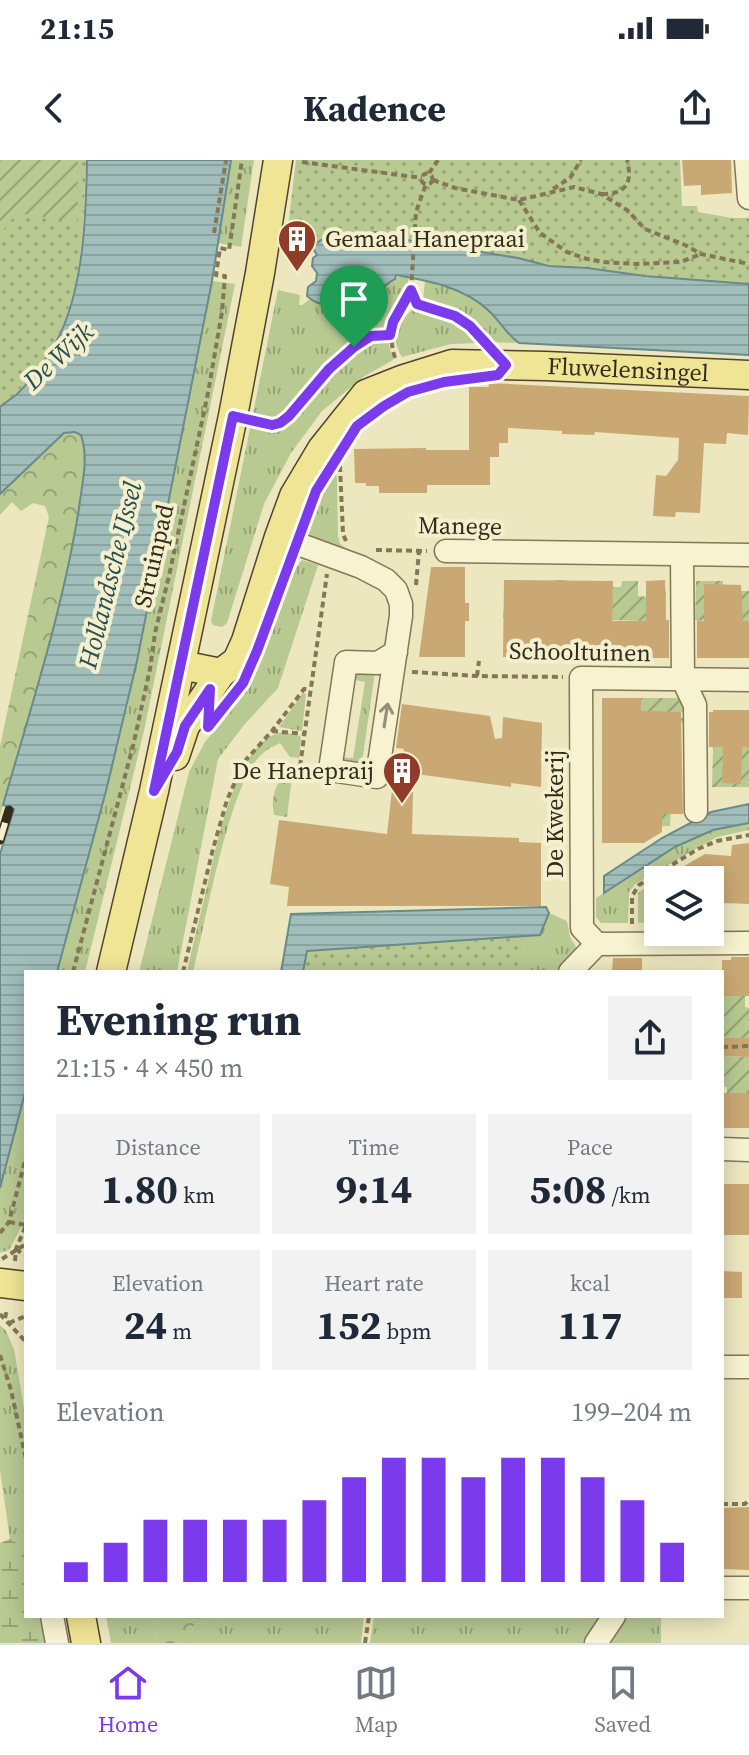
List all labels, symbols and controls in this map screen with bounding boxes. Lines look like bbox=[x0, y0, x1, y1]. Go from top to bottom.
text: 21:15 bbox=[40, 8, 114, 49]
text: Kadence bbox=[303, 84, 446, 133]
icon: back bbox=[32, 86, 76, 130]
icon: share bbox=[673, 86, 717, 130]
building icon: Gemaal Hanepraai bbox=[276, 218, 318, 273]
place label: Gemaal Hanepraai bbox=[325, 222, 525, 255]
pin bbox=[320, 265, 388, 347]
icon: arrive bbox=[332, 277, 376, 321]
water label: De Wijk bbox=[14, 314, 102, 398]
street label: Fluwelensingel bbox=[547, 349, 710, 389]
water label: Hollandsche IJssel bbox=[69, 477, 151, 673]
street label: Struinpad bbox=[126, 501, 182, 611]
street label: Manege bbox=[417, 508, 503, 543]
street label: Schooltuinen bbox=[509, 634, 651, 669]
one-way arrow bbox=[380, 703, 395, 728]
building icon: De Hanepraij bbox=[381, 750, 423, 805]
street label: De Kwekerij bbox=[538, 750, 571, 878]
place label: De Hanepraij bbox=[232, 754, 374, 787]
map controls bbox=[644, 866, 724, 946]
button: layers bbox=[644, 866, 724, 946]
text: Evening run bbox=[56, 989, 301, 1050]
button: share bbox=[608, 996, 692, 1080]
text: 21:15 · 4 × 450 m bbox=[56, 1050, 243, 1086]
text: Distance bbox=[115, 1132, 201, 1162]
text: Time bbox=[349, 1132, 399, 1162]
text: Pace bbox=[567, 1132, 613, 1162]
text: 1.80 bbox=[101, 1162, 178, 1216]
text: 9:14 bbox=[335, 1162, 413, 1216]
text: 5:08 bbox=[529, 1162, 606, 1216]
text: km bbox=[178, 1180, 215, 1210]
text: /km bbox=[606, 1180, 651, 1210]
text: Elevation bbox=[112, 1268, 204, 1298]
text: Heart rate bbox=[324, 1268, 424, 1298]
text: kcal bbox=[570, 1268, 610, 1298]
text: 24 bbox=[124, 1298, 167, 1352]
text: 152 bbox=[316, 1298, 381, 1352]
text: 117 bbox=[557, 1298, 623, 1352]
text: m bbox=[167, 1316, 192, 1346]
text: bpm bbox=[381, 1316, 432, 1346]
text: Elevation bbox=[56, 1394, 165, 1430]
text: 199–204 m bbox=[571, 1394, 692, 1430]
tab: Home bbox=[98, 1661, 158, 1739]
tab: Map bbox=[354, 1661, 398, 1739]
tab: Saved bbox=[595, 1661, 651, 1739]

